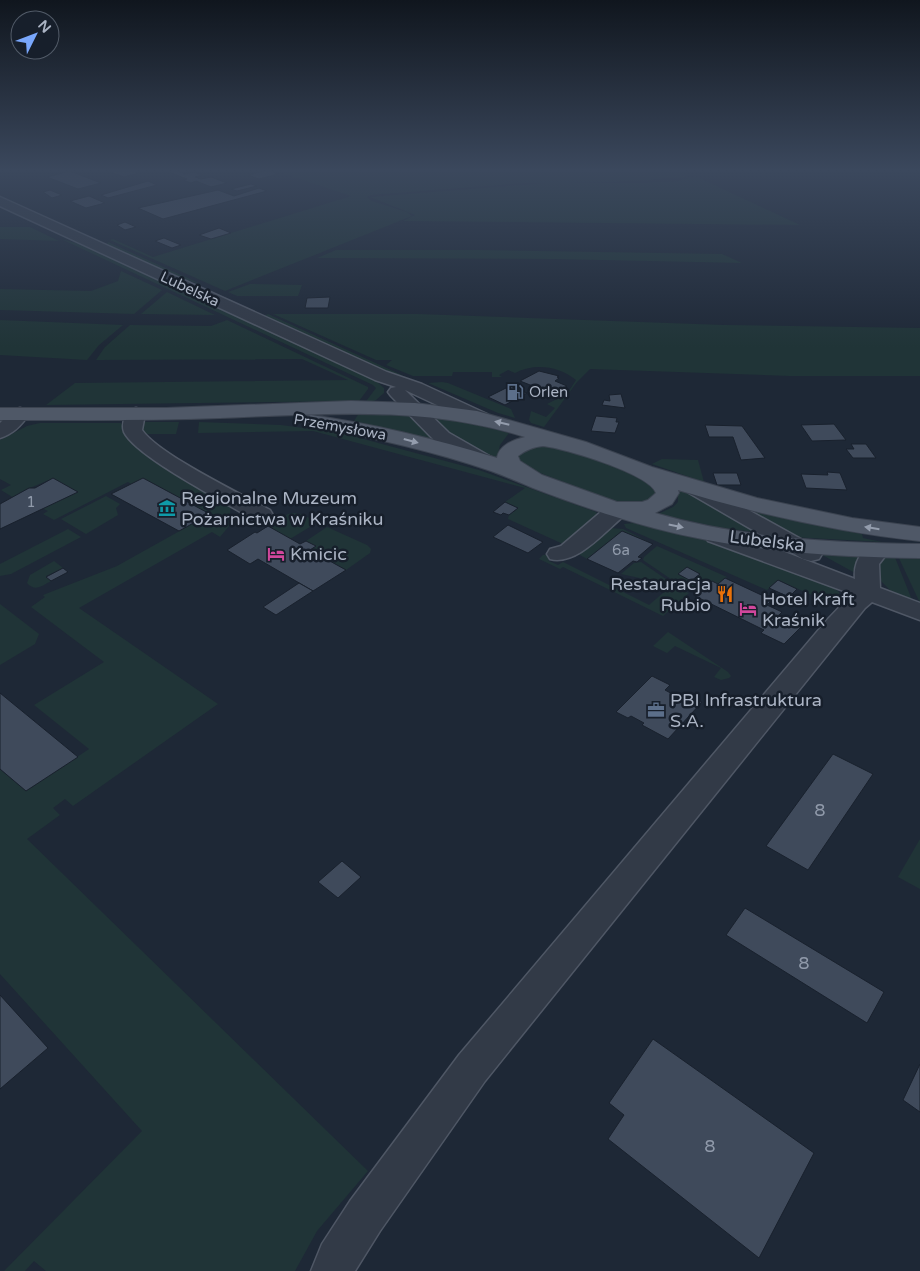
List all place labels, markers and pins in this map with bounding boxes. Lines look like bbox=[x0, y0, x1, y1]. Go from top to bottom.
fuel station icon: Orlen bbox=[505, 382, 525, 402]
place label: Orlen bbox=[529, 383, 568, 401]
place label: Regionalne Muzeum Pożarnictwa w Kraśniku bbox=[181, 487, 383, 530]
museum icon: Regionalne Muzeum Pożarnictwa w Kraśniku bbox=[157, 498, 177, 518]
place label: Kmicic bbox=[290, 543, 347, 565]
hotel icon: Kmicic bbox=[266, 544, 286, 564]
place label: Restauracja Rubio bbox=[610, 573, 711, 616]
restaurant icon: Restauracja Rubio bbox=[715, 584, 735, 604]
place label: Hotel Kraft Kraśnik bbox=[762, 588, 855, 631]
hotel icon: Hotel Kraft Kraśnik bbox=[738, 599, 758, 619]
place label: PBI Infrastruktura S.A. bbox=[670, 689, 822, 732]
office icon: PBI Infrastruktura S.A. bbox=[646, 700, 666, 720]

